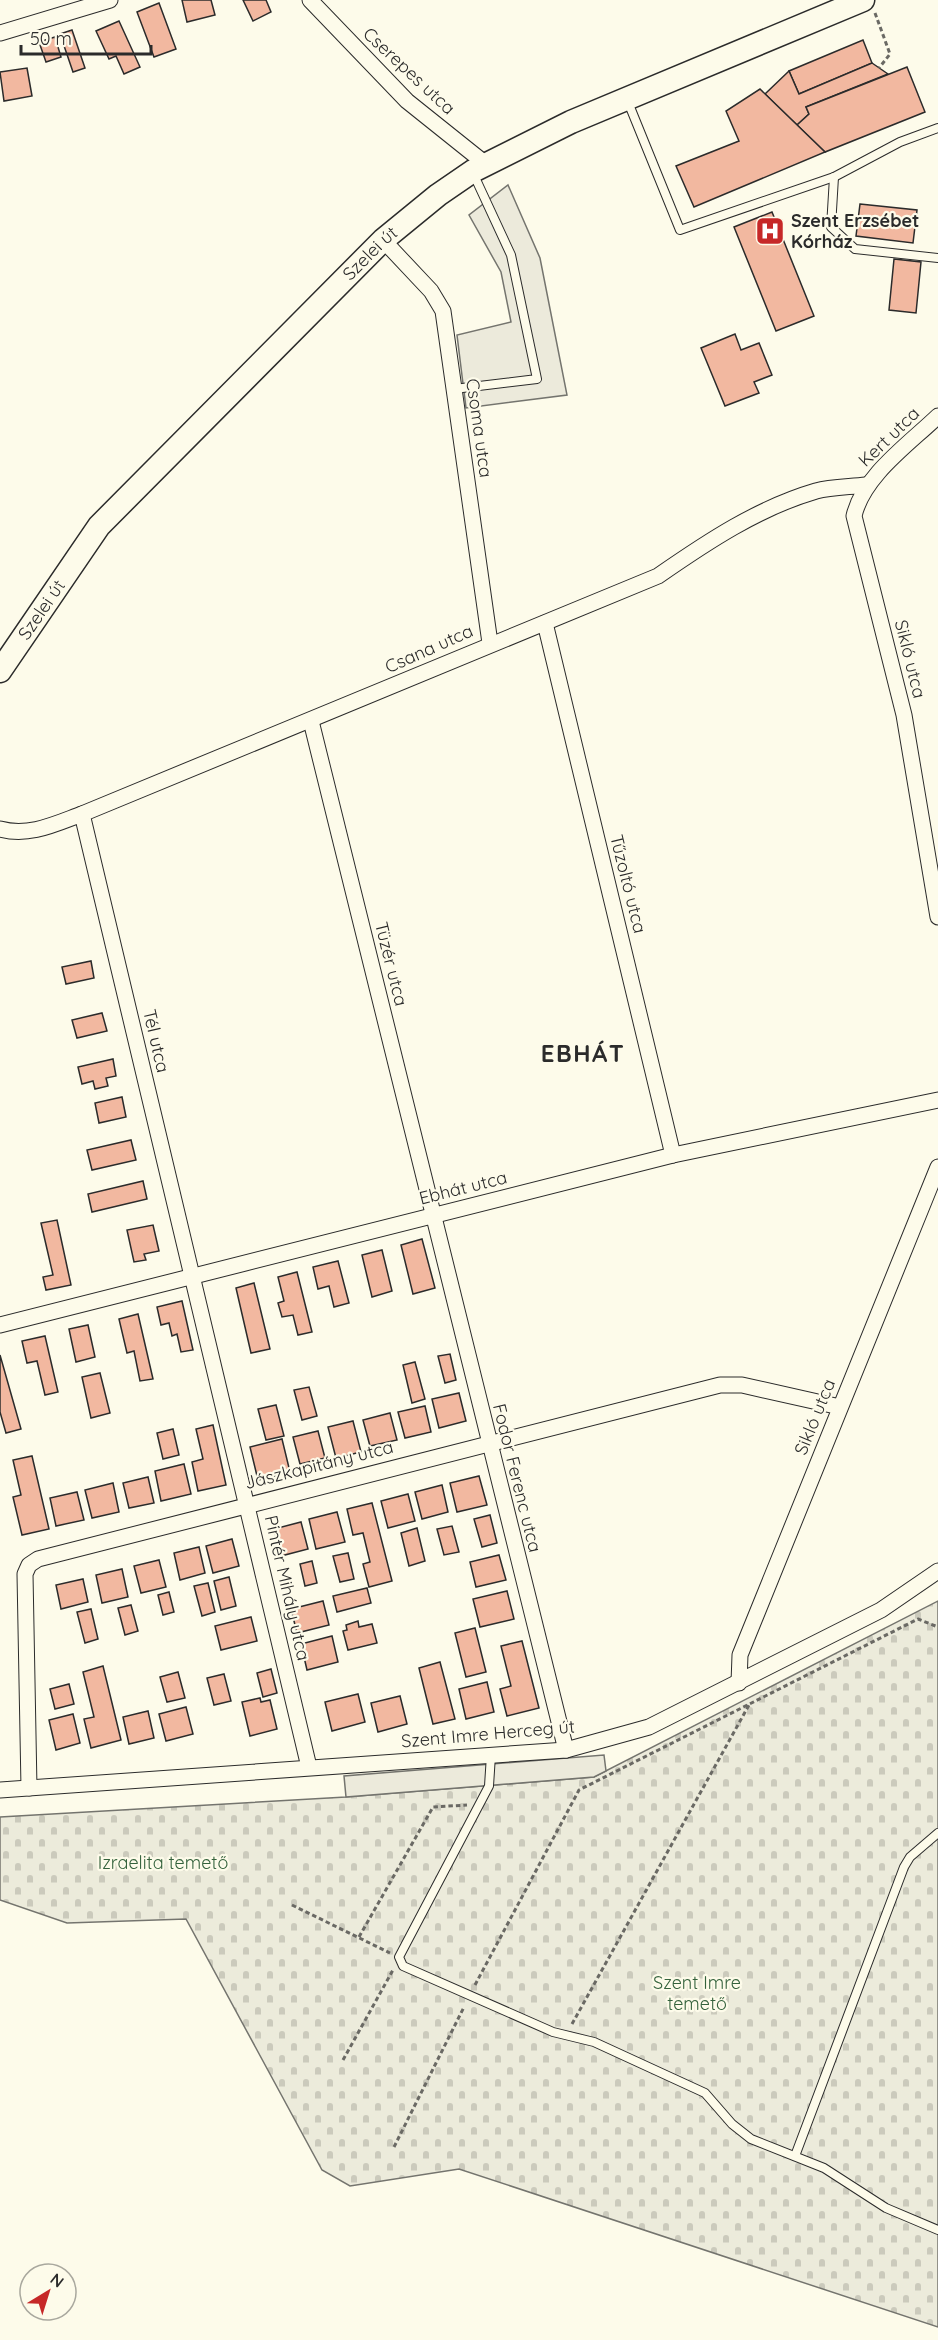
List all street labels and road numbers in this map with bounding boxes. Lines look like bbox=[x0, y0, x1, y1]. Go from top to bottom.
street label: Cserepes utca bbox=[358, 22, 460, 119]
street label: Szelei út bbox=[337, 221, 402, 285]
street label: Csoma utca bbox=[461, 377, 498, 479]
street label: Kert utca bbox=[853, 402, 924, 471]
street label: Szelei út bbox=[13, 575, 70, 644]
street label: Sikló utca bbox=[890, 617, 931, 700]
street label: Csana utca bbox=[381, 619, 476, 678]
street label: Tűzoltó utca bbox=[605, 832, 652, 936]
street label: Tüzér utca bbox=[370, 919, 413, 1008]
street label: Tél utca bbox=[138, 1007, 175, 1075]
street label: Ebhát utca bbox=[417, 1165, 509, 1210]
street label: Sikló utca bbox=[789, 1375, 840, 1458]
street label: Fodor Ferenc utca bbox=[488, 1401, 547, 1555]
street label: Jászkapitány utca bbox=[242, 1435, 396, 1494]
street label: Pintér Mihály utca bbox=[260, 1513, 315, 1663]
street label: Szent Imre Herceg út bbox=[400, 1714, 576, 1753]

